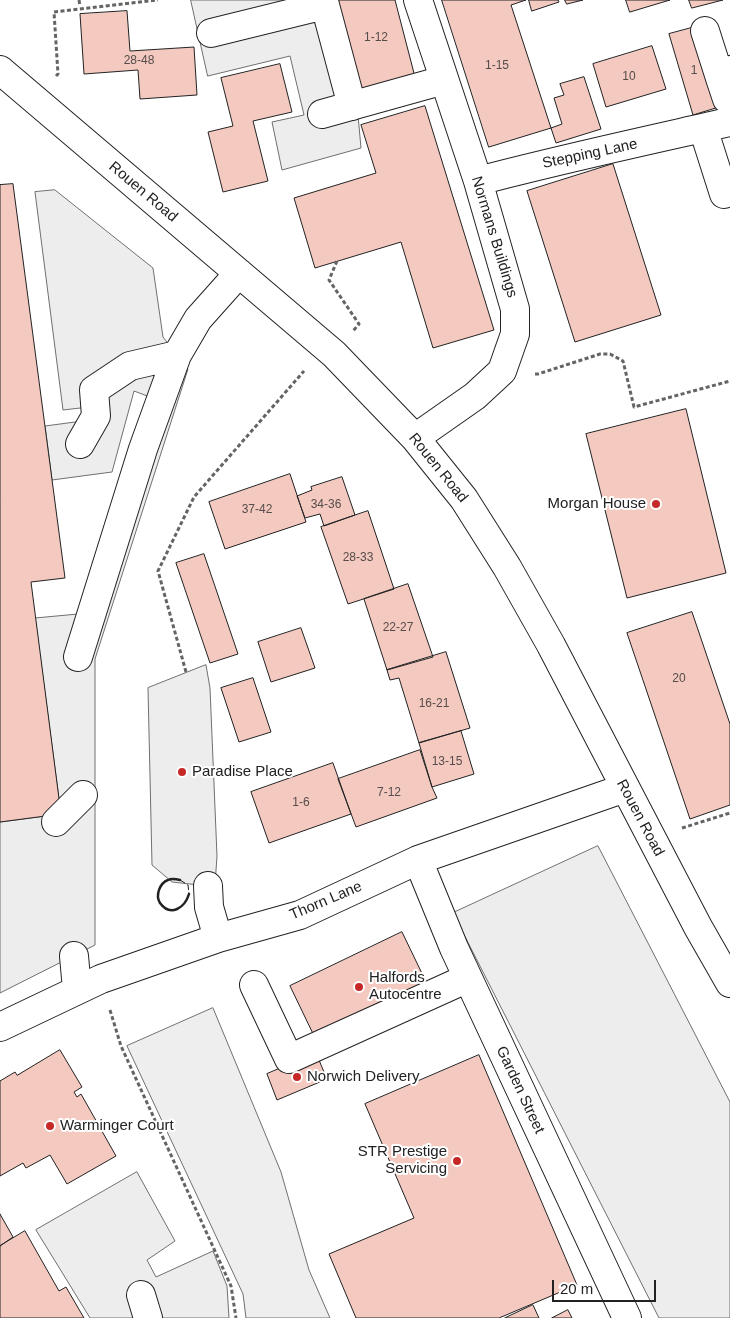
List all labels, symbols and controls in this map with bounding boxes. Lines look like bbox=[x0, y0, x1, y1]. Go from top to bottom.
house number: 1-12 bbox=[364, 31, 388, 45]
house number: 28-48 bbox=[124, 54, 154, 68]
house number: 1-15 bbox=[485, 59, 509, 73]
house number: 1 bbox=[691, 64, 697, 78]
house number: 10 bbox=[622, 70, 636, 84]
street label: Stepping Lane bbox=[541, 135, 639, 173]
street label: Rouen Road bbox=[105, 158, 181, 226]
street label: Normans Buildings bbox=[467, 174, 521, 300]
street label: Rouen Road bbox=[405, 430, 471, 506]
place label: Morgan House bbox=[548, 495, 646, 513]
house number: 34-36 bbox=[311, 498, 341, 512]
marker: Morgan House bbox=[650, 498, 662, 510]
house number: 37-42 bbox=[242, 503, 272, 517]
house number: 28-33 bbox=[343, 551, 373, 565]
house number: 22-27 bbox=[383, 621, 413, 635]
house number: 20 bbox=[672, 672, 686, 686]
house number: 16-21 bbox=[419, 697, 449, 711]
house number: 13-15 bbox=[432, 755, 462, 769]
place label: Paradise Place bbox=[192, 763, 293, 781]
marker: Paradise Place bbox=[176, 766, 188, 778]
street label: Rouen Road bbox=[612, 777, 668, 859]
house number: 7-12 bbox=[377, 786, 401, 800]
house number: 1-6 bbox=[292, 796, 310, 810]
street label: Thorn Lane bbox=[287, 878, 365, 924]
place label: Halfords Autocentre bbox=[369, 969, 442, 1004]
marker: Halfords Autocentre bbox=[353, 981, 365, 993]
street label: Garden Street bbox=[492, 1044, 548, 1136]
place label: Norwich Delivery bbox=[307, 1068, 420, 1086]
marker: Norwich Delivery bbox=[291, 1071, 303, 1083]
place label: Warminger Court bbox=[60, 1117, 174, 1135]
marker: Warminger Court bbox=[44, 1120, 56, 1132]
place label: STR Prestige Servicing bbox=[358, 1143, 447, 1178]
marker: STR Prestige Servicing bbox=[451, 1155, 463, 1167]
scale bar bbox=[555, 1270, 659, 1302]
text: 20 m bbox=[560, 1280, 593, 1297]

